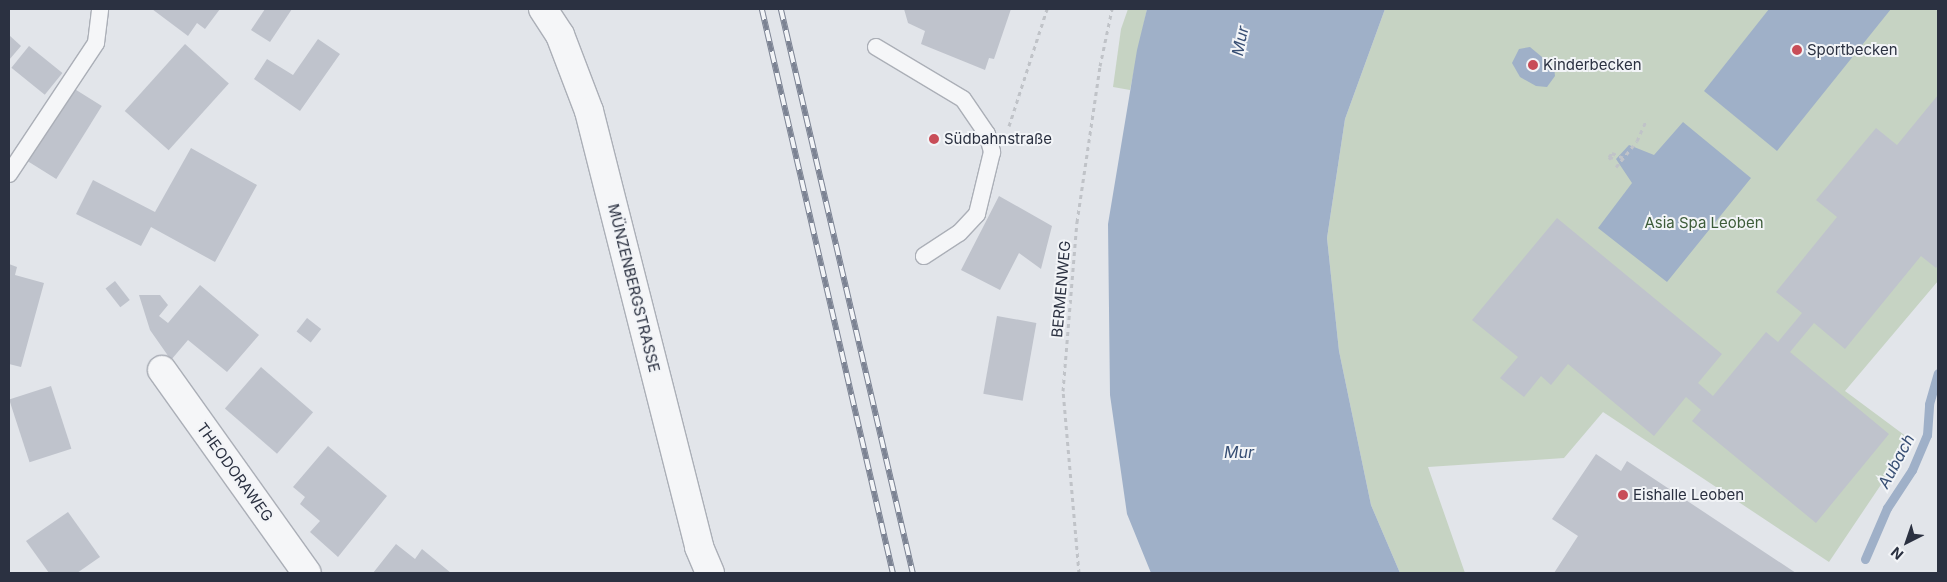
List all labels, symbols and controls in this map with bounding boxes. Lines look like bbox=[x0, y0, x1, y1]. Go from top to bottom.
water label: Mur bbox=[1228, 24, 1252, 58]
place label: Sportbecken bbox=[1807, 41, 1898, 59]
marker: Sportbecken bbox=[1791, 44, 1803, 56]
place label: Kinderbecken bbox=[1543, 56, 1642, 74]
marker: Kinderbecken bbox=[1527, 59, 1539, 71]
place label: Südbahnstraße bbox=[944, 130, 1052, 148]
marker: Südbahnstraße bbox=[928, 133, 940, 145]
street label: MÜNZENBERGSTRASSE bbox=[604, 202, 664, 374]
park label: Asia Spa Leoben bbox=[1644, 214, 1764, 232]
street label: BERMENWEG bbox=[1048, 240, 1074, 338]
street label: THEODORAWEG bbox=[193, 419, 277, 525]
water label: Aubach bbox=[1874, 431, 1918, 491]
water label: Mur bbox=[1224, 442, 1254, 462]
place label: Eishalle Leoben bbox=[1633, 486, 1744, 504]
marker: Eishalle Leoben bbox=[1617, 489, 1629, 501]
north arrow bbox=[1882, 517, 1932, 567]
text: N bbox=[1887, 544, 1906, 564]

